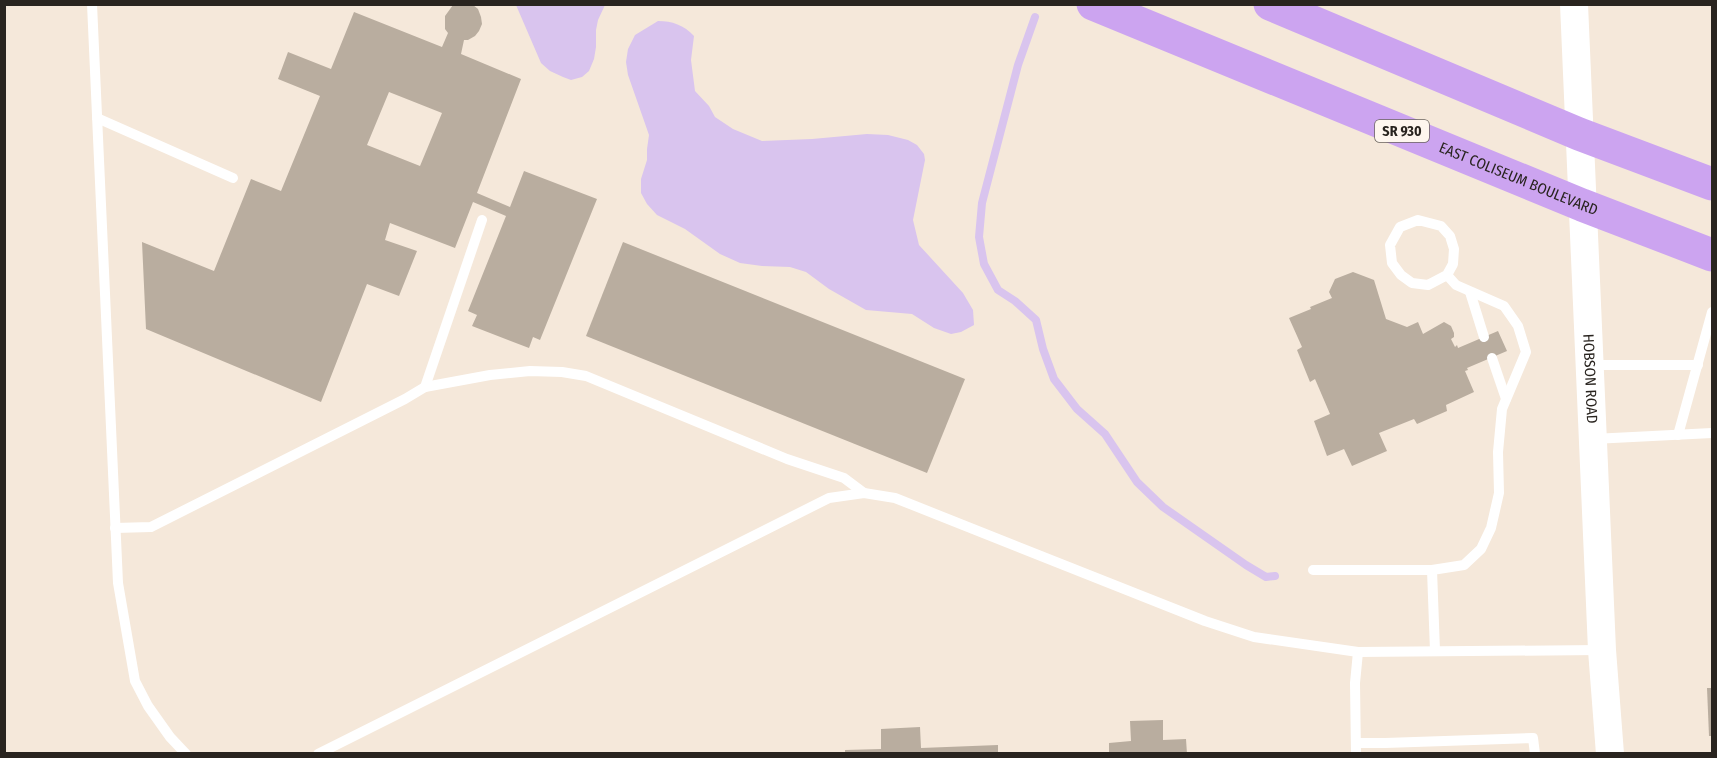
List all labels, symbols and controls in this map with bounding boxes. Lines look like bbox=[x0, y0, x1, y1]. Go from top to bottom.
road number: SR 930 bbox=[1375, 120, 1429, 142]
street label: EAST COLISEUM BOULEVARD bbox=[1437, 138, 1600, 219]
street label: HOBSON ROAD bbox=[1579, 333, 1601, 424]

